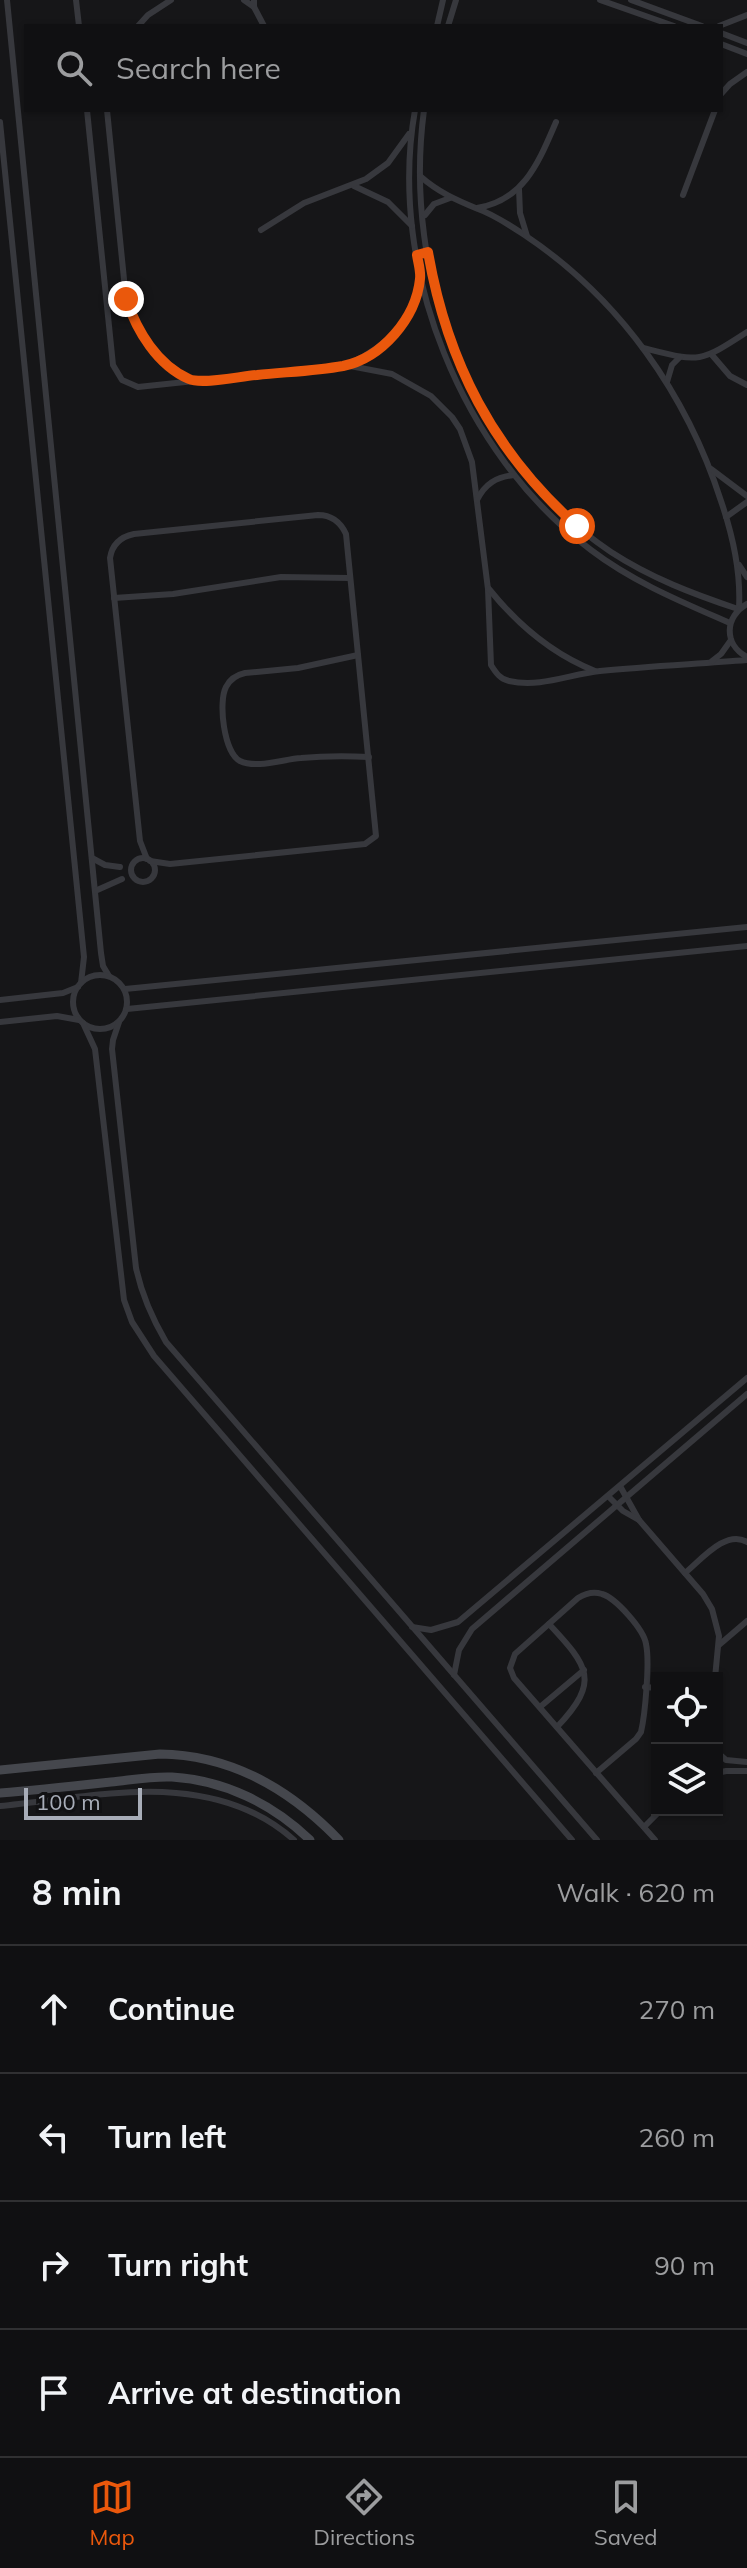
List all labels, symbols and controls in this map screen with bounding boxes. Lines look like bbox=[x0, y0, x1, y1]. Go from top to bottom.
search box bbox=[24, 24, 723, 112]
icon: search bbox=[52, 46, 96, 90]
text: Search here bbox=[116, 49, 281, 87]
route end bbox=[108, 281, 144, 317]
route start bbox=[559, 508, 595, 544]
map controls bbox=[651, 1672, 723, 1816]
button: locate bbox=[651, 1672, 723, 1744]
button: layers bbox=[651, 1744, 723, 1816]
scale bar bbox=[24, 1784, 142, 1820]
text: 100 m bbox=[36, 1788, 101, 1816]
text: 8 min bbox=[32, 1871, 122, 1914]
text: Walk · 620 m bbox=[556, 1876, 715, 1909]
icon: ahead bbox=[32, 1987, 76, 2031]
text: Continue bbox=[108, 1990, 235, 2028]
text: 270 m bbox=[639, 1993, 715, 2026]
icon: left bbox=[32, 2115, 76, 2159]
text: Turn left bbox=[108, 2118, 226, 2156]
text: 260 m bbox=[639, 2121, 715, 2154]
icon: right bbox=[32, 2243, 76, 2287]
text: Turn right bbox=[108, 2246, 248, 2284]
text: 90 m bbox=[654, 2249, 715, 2282]
icon: arrive bbox=[32, 2371, 76, 2415]
text: Arrive at destination bbox=[108, 2374, 402, 2412]
tab: Map bbox=[89, 2475, 135, 2551]
tab: Directions bbox=[314, 2475, 415, 2551]
tab: Saved bbox=[594, 2475, 658, 2551]

